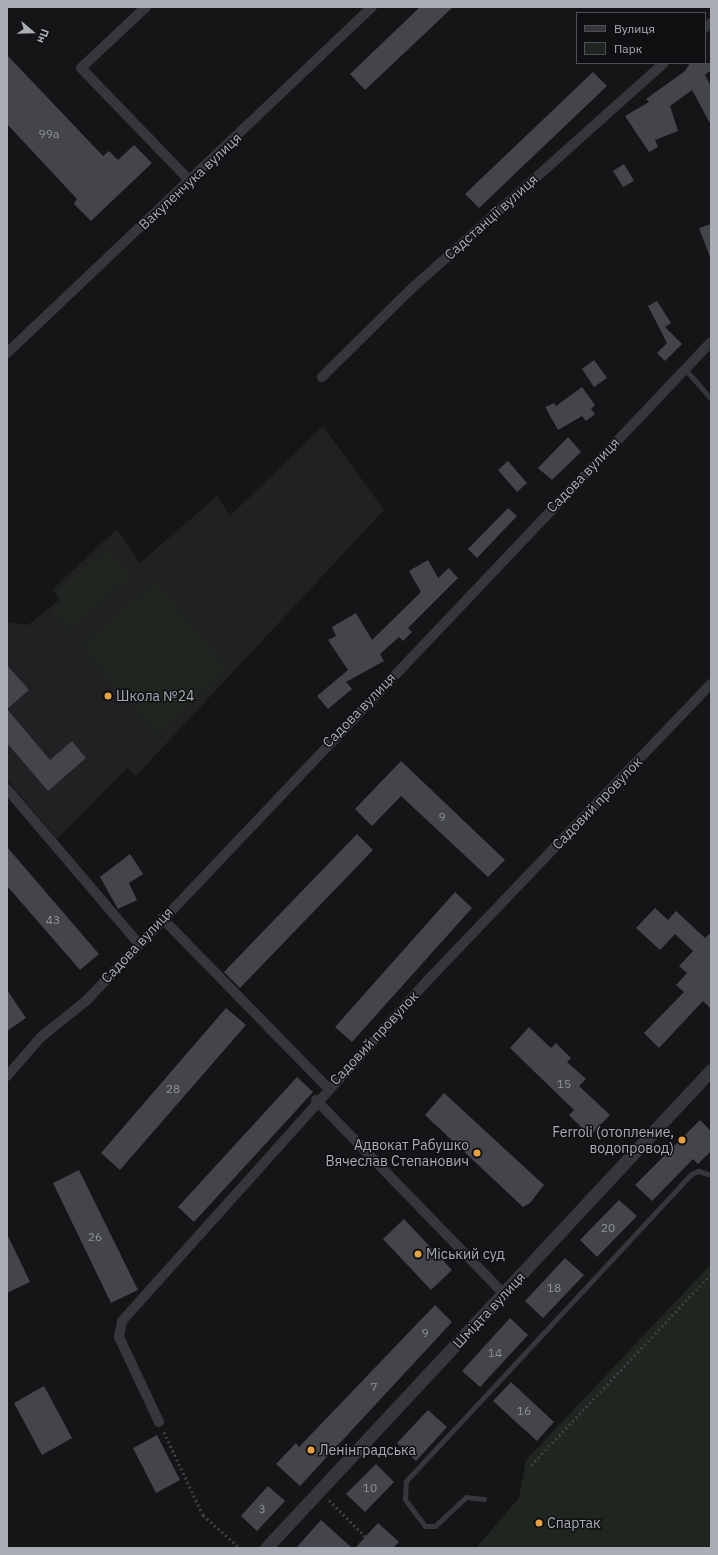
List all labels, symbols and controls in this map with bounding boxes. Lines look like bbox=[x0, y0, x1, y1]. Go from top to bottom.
north arrow bbox=[12, 12, 52, 52]
legend bbox=[576, 12, 706, 64]
text: Вулиця bbox=[614, 21, 655, 36]
text: Пн bbox=[34, 27, 52, 45]
text: Парк bbox=[614, 41, 642, 56]
house number: 99а bbox=[39, 127, 59, 141]
street label: Вакуленчука вулиця bbox=[135, 129, 245, 233]
street label: Садстанції вулиця bbox=[441, 171, 541, 263]
street label: Садова вулиця bbox=[543, 434, 623, 516]
street label: Садова вулиця bbox=[319, 669, 399, 751]
place label: Школа №24 bbox=[116, 688, 195, 704]
marker: Школа №24 bbox=[103, 691, 113, 701]
street label: Садовий провулок bbox=[549, 753, 645, 853]
house number: 9 bbox=[438, 810, 446, 824]
street label: Садова вулиця bbox=[98, 904, 176, 986]
house number: 43 bbox=[46, 913, 60, 927]
street label: Садовий провулок bbox=[326, 988, 422, 1088]
house number: 15 bbox=[557, 1077, 571, 1091]
house number: 28 bbox=[166, 1082, 180, 1096]
place label: Ferroli (отопление, водопровод) bbox=[552, 1124, 674, 1156]
marker: Ferroli (отопление, водопровод) bbox=[677, 1135, 687, 1145]
place label: Адвокат Рабушко Вячеслав Степанович bbox=[326, 1137, 469, 1170]
marker: Адвокат Рабушко Вячеслав Степанович bbox=[472, 1148, 482, 1158]
house number: 20 bbox=[601, 1221, 615, 1235]
house number: 26 bbox=[88, 1230, 102, 1244]
place label: Міський суд bbox=[426, 1246, 505, 1262]
marker: Міський суд bbox=[413, 1249, 423, 1259]
street label: Шмідта вулиця bbox=[449, 1268, 529, 1352]
house number: 18 bbox=[547, 1281, 561, 1295]
house number: 9 bbox=[421, 1326, 429, 1340]
house number: 14 bbox=[488, 1346, 502, 1360]
house number: 7 bbox=[370, 1380, 378, 1394]
house number: 16 bbox=[517, 1404, 531, 1418]
place label: Ленінградська bbox=[319, 1442, 416, 1458]
marker: Ленінградська bbox=[306, 1445, 316, 1455]
house number: 10 bbox=[363, 1481, 377, 1495]
house number: 3 bbox=[258, 1502, 266, 1516]
place label: Спартак bbox=[547, 1515, 601, 1531]
marker: Спартак bbox=[534, 1518, 544, 1528]

